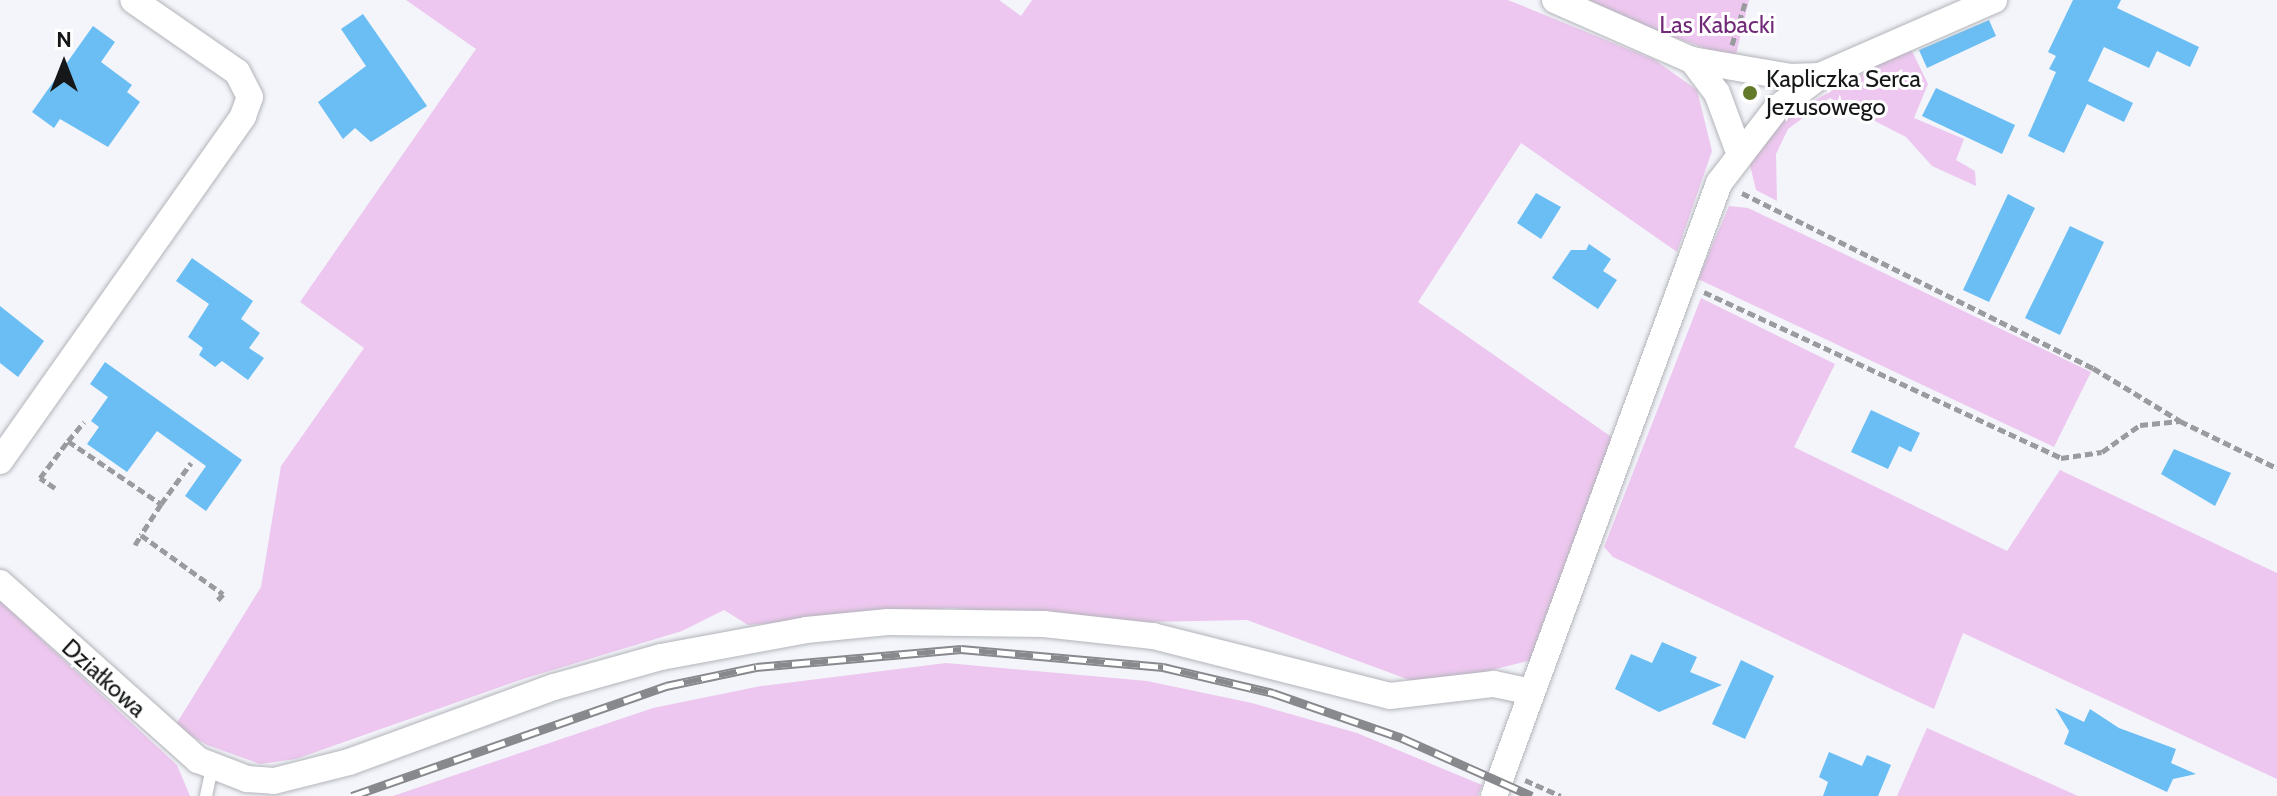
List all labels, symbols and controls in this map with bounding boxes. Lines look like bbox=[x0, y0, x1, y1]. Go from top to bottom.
park label: Las Kabacki bbox=[1659, 11, 1775, 39]
north arrow bbox=[24, 24, 104, 104]
text: N bbox=[56, 26, 72, 53]
place label: Kapliczka Serca Jezusowego bbox=[1766, 65, 1921, 121]
marker: Kapliczka Serca Jezusowego bbox=[1741, 84, 1759, 102]
street label: Działkowa bbox=[56, 633, 152, 723]

